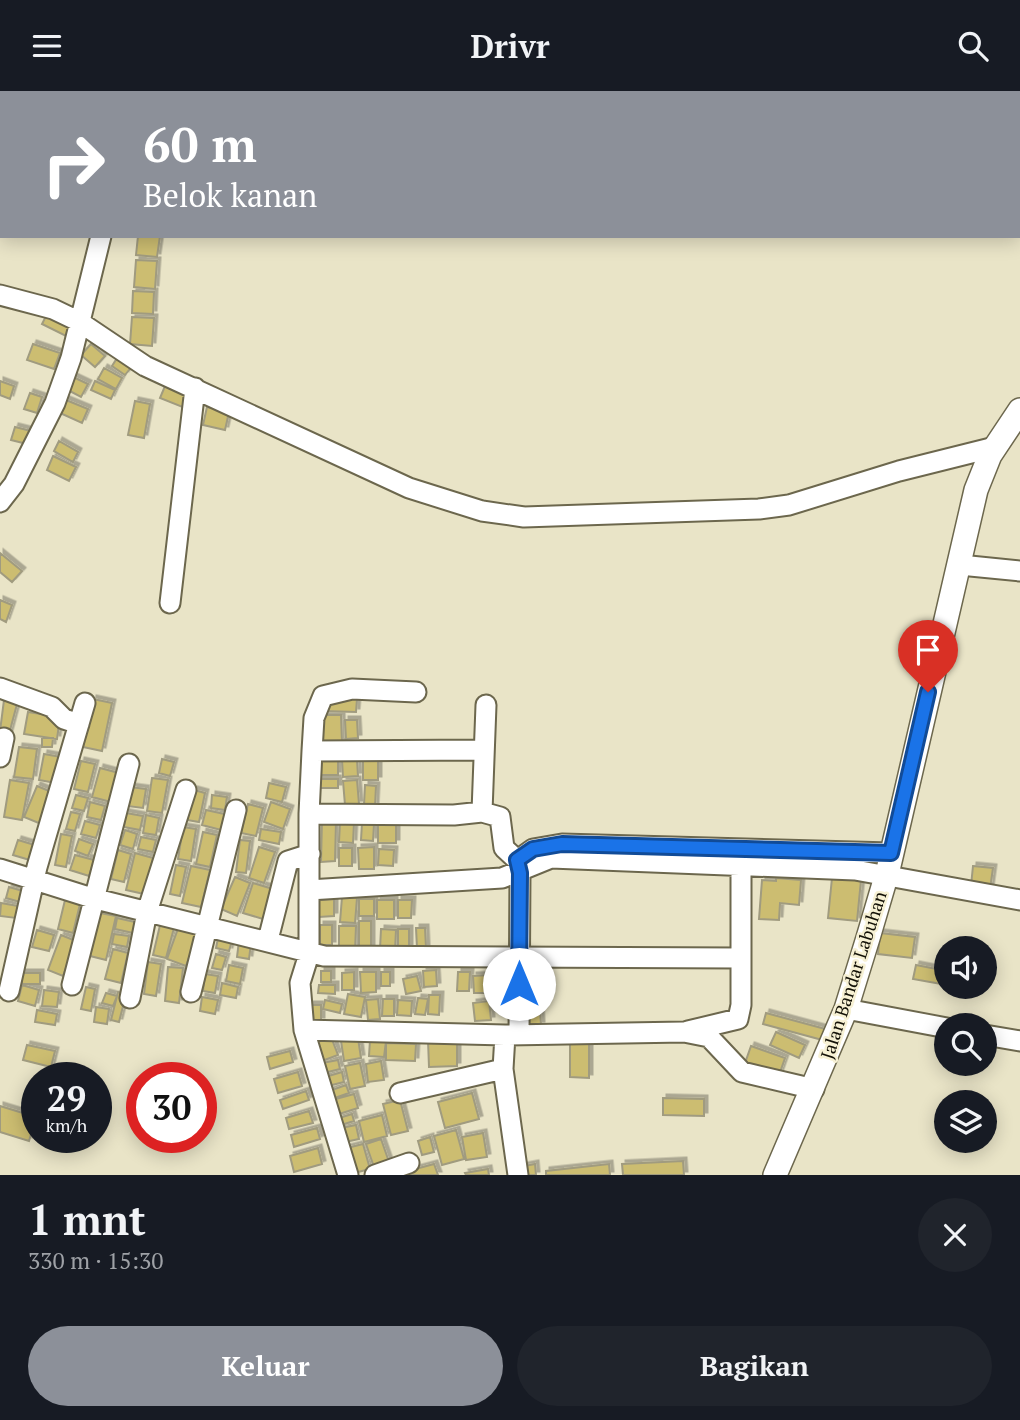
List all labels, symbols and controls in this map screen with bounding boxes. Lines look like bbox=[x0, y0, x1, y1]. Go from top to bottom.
text: Drivr bbox=[470, 25, 550, 67]
icon: menu bbox=[28, 27, 66, 65]
icon: search bbox=[954, 27, 992, 65]
text: 60 m bbox=[143, 111, 257, 176]
icon: right bbox=[28, 119, 119, 210]
text: Belok kanan bbox=[143, 174, 317, 216]
pin bbox=[898, 620, 958, 692]
icon: arrive bbox=[909, 631, 947, 669]
street label: Jalan Bandar Labuhan bbox=[814, 888, 892, 1062]
map controls bbox=[934, 936, 997, 1153]
button: sound bbox=[934, 936, 997, 999]
position arrow bbox=[482, 947, 556, 1021]
button: search bbox=[934, 1013, 997, 1076]
speed limit sign: 30 bbox=[126, 1062, 217, 1153]
text: 29 bbox=[47, 1075, 86, 1121]
button: layers bbox=[934, 1090, 997, 1153]
text: km/h bbox=[46, 1113, 87, 1137]
text: 1 mnt bbox=[28, 1191, 146, 1247]
button: close bbox=[918, 1198, 992, 1272]
text: 330 m · 15:30 bbox=[28, 1245, 163, 1276]
button: Keluar bbox=[28, 1326, 503, 1406]
button: Bagikan bbox=[517, 1326, 992, 1406]

